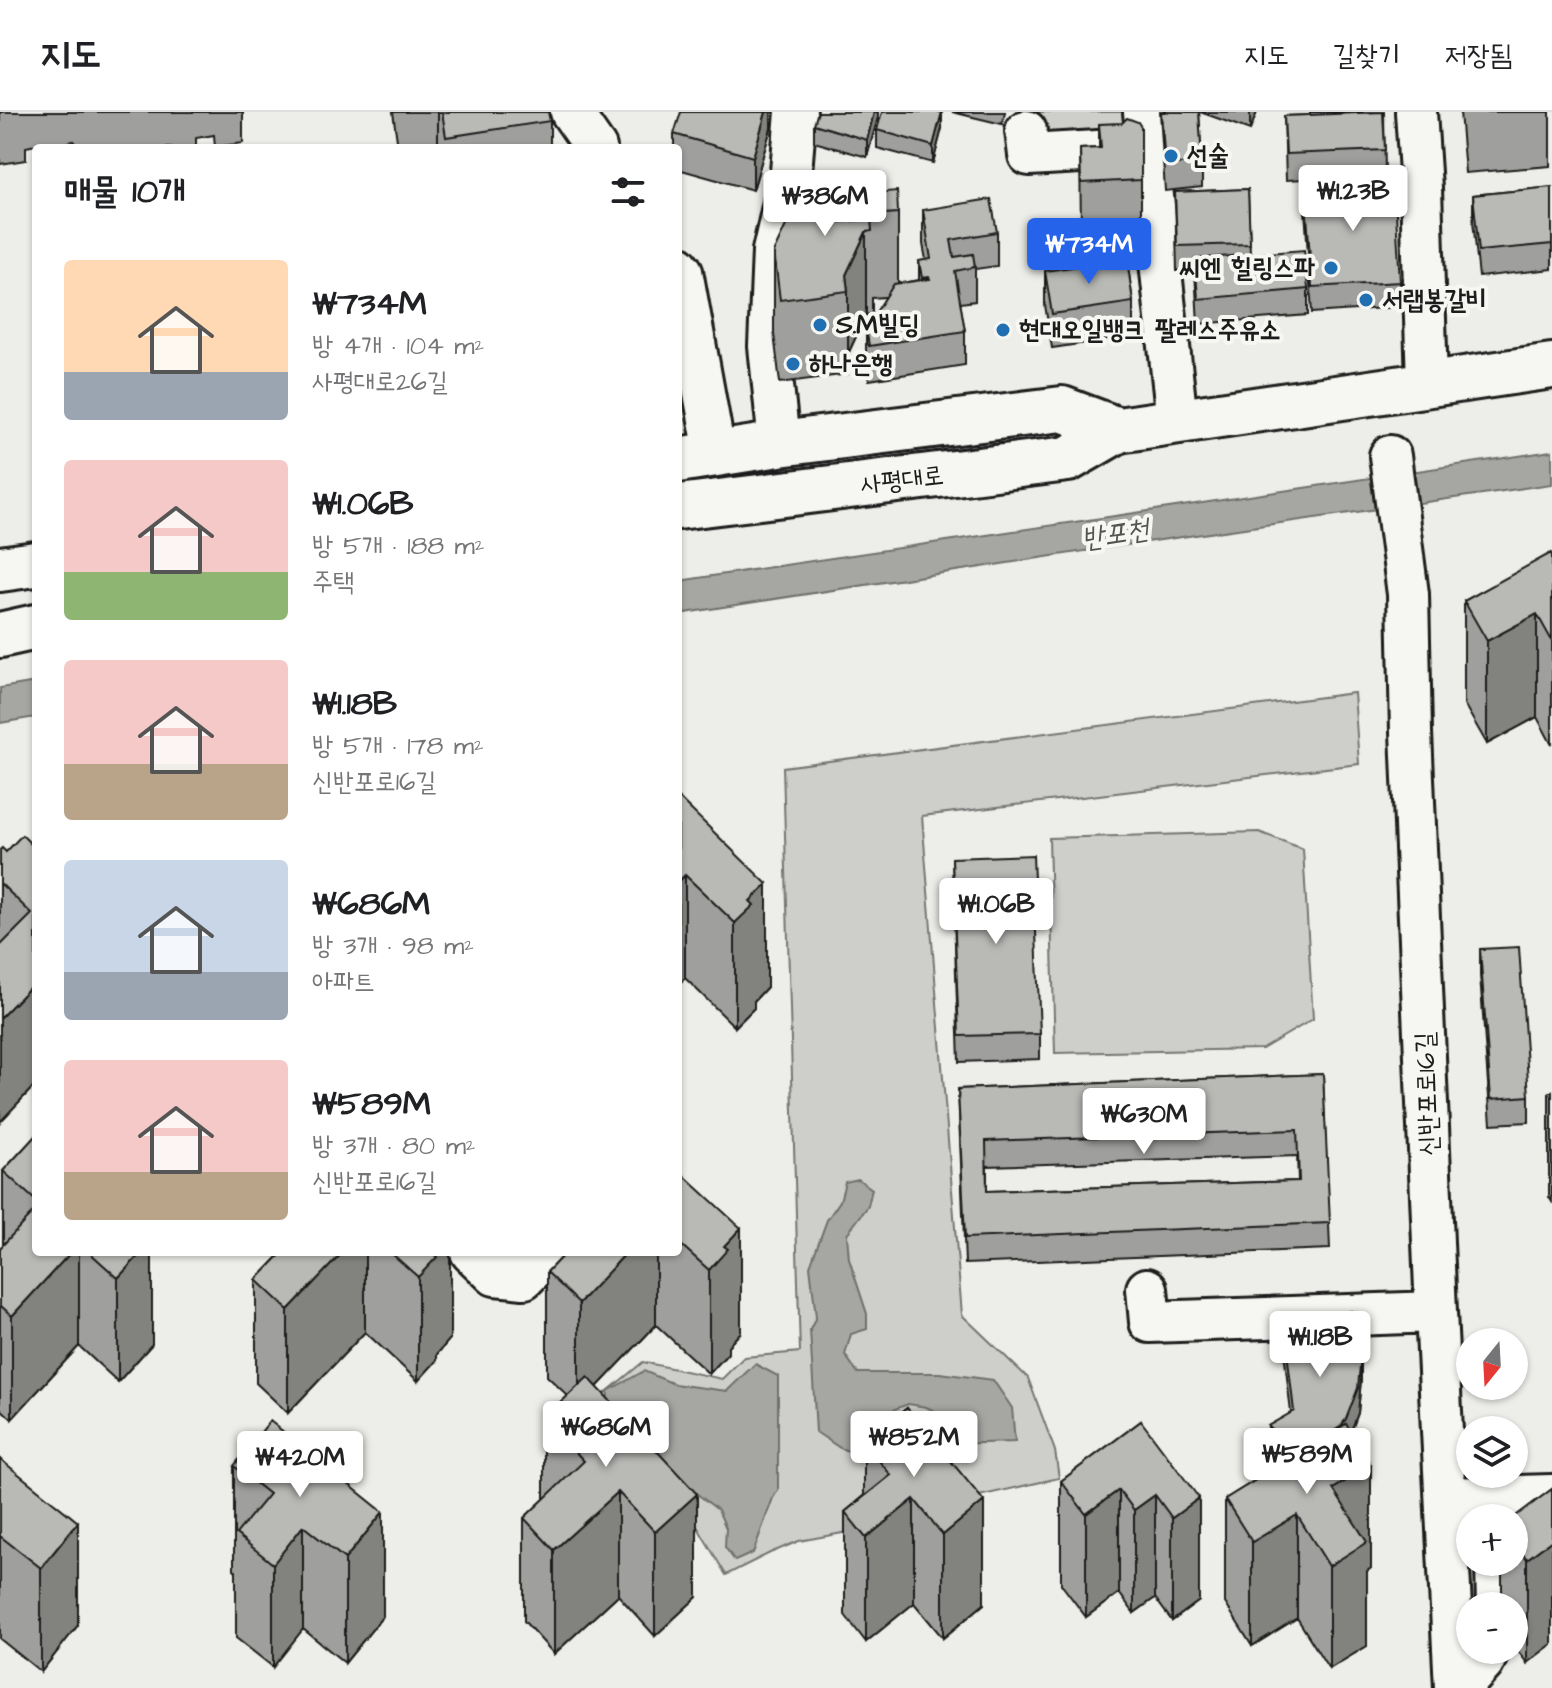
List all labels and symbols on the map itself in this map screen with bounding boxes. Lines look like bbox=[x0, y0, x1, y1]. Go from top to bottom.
place label: 선술 bbox=[1187, 138, 1229, 174]
marker: 선술 bbox=[1162, 147, 1180, 165]
pin: ₩1.23B bbox=[1288, 165, 1418, 233]
pin: ₩386M bbox=[769, 170, 881, 238]
pin: ₩734M bbox=[1033, 218, 1145, 286]
place label: 씨엔 힐링스파 bbox=[1179, 250, 1315, 286]
marker: 씨엔 힐링스파 bbox=[1322, 259, 1340, 277]
place label: 서랩봉갈비 bbox=[1382, 282, 1487, 318]
marker: 서랩봉갈비 bbox=[1357, 291, 1375, 309]
place label: S.M빌딩 bbox=[835, 307, 920, 343]
place label: 현대오일뱅크 팔레스주유소 bbox=[1019, 312, 1280, 348]
marker: S.M빌딩 bbox=[811, 316, 829, 334]
marker: 현대오일뱅크 팔레스주유소 bbox=[994, 321, 1012, 339]
place label: 하나은행 bbox=[809, 346, 893, 382]
marker: 하나은행 bbox=[784, 355, 802, 373]
street label: 사평대로 bbox=[858, 457, 946, 503]
water label: 반포천 bbox=[1079, 509, 1154, 559]
pin: ₩1.06B bbox=[931, 878, 1061, 946]
street label: 신반포로16길 bbox=[1407, 1031, 1447, 1157]
pin: ₩630M bbox=[1088, 1088, 1200, 1156]
pin: ₩1.18B bbox=[1255, 1311, 1385, 1379]
north arrow bbox=[1456, 1328, 1528, 1400]
pin: ₩686M bbox=[550, 1401, 662, 1469]
pin: ₩852M bbox=[858, 1411, 970, 1479]
pin: ₩589M bbox=[1251, 1428, 1363, 1496]
pin: ₩420M bbox=[244, 1431, 356, 1499]

